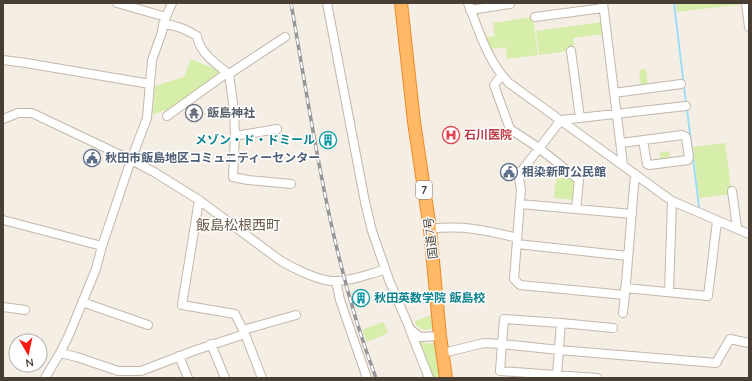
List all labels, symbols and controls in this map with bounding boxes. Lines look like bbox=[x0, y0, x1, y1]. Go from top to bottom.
temple icon: 飯島神社 bbox=[184, 103, 204, 123]
place label: 飯島神社 bbox=[207, 105, 255, 120]
hospital icon: 石川医院 bbox=[441, 125, 461, 145]
place label: 石川医院 bbox=[464, 127, 512, 142]
building icon: メゾン・ド・ドミール bbox=[318, 130, 338, 150]
place label: メゾン・ド・ドミール bbox=[195, 132, 315, 147]
public building icon: 秋田市飯島地区コミュニティーセンター bbox=[82, 148, 102, 168]
place label: 秋田市飯島地区コミュニティーセンター bbox=[105, 150, 320, 165]
public building icon: 相染新町公民館 bbox=[499, 162, 519, 182]
place label: 相染新町公民館 bbox=[522, 164, 606, 179]
road number: 7 bbox=[416, 181, 432, 199]
district label: 飯島松根西町 bbox=[196, 216, 280, 234]
street label: 国道7号 bbox=[420, 216, 441, 260]
building icon: 秋田英数学院 飯島校 bbox=[351, 288, 371, 308]
place label: 秋田英数学院 飯島校 bbox=[374, 290, 485, 305]
north arrow bbox=[8, 333, 48, 373]
text: N bbox=[24, 355, 35, 370]

